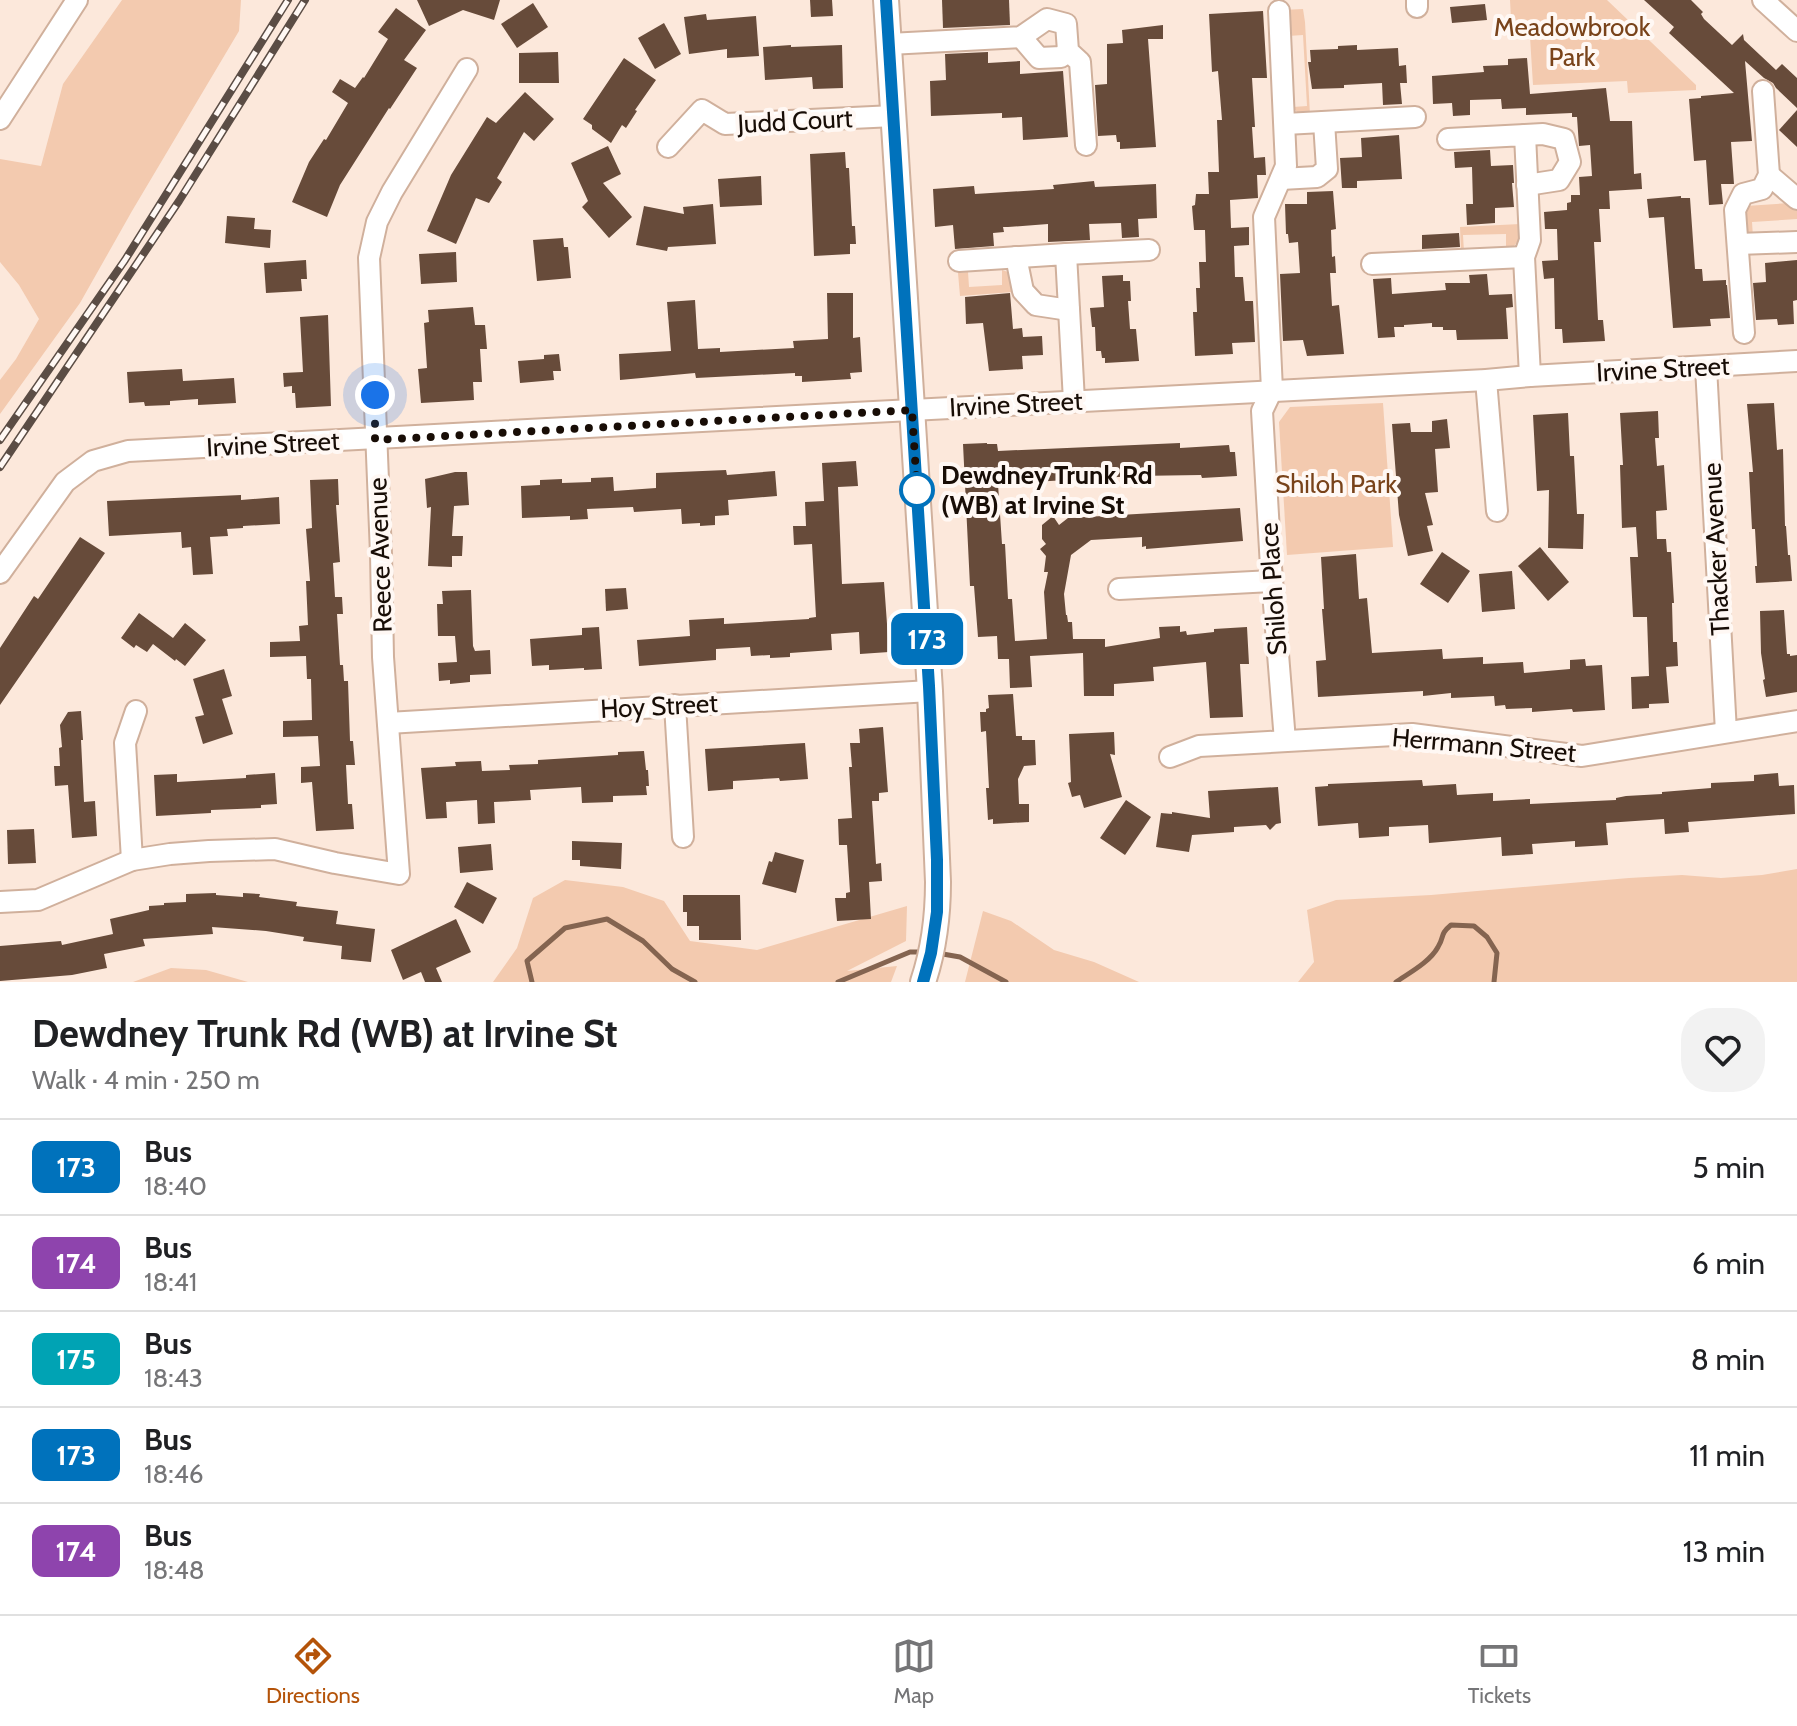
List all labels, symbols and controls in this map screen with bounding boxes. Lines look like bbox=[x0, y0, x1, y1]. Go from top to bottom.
park label: Meadowbrook Park bbox=[1494, 11, 1651, 73]
street label: Judd Court bbox=[736, 102, 854, 140]
street label: Irvine Street bbox=[1596, 350, 1731, 388]
your location bbox=[355, 375, 395, 415]
street label: Irvine Street bbox=[949, 385, 1084, 423]
street label: Irvine Street bbox=[206, 425, 341, 463]
place label: Dewdney Trunk Rd (WB) at Irvine St bbox=[941, 459, 1153, 521]
street label: Thacker Avenue bbox=[1695, 462, 1737, 636]
park label: Shiloh Park bbox=[1275, 468, 1397, 500]
marker: Dewdney Trunk Rd (WB) at Irvine St bbox=[900, 473, 934, 507]
street label: Reece Avenue bbox=[361, 477, 399, 633]
street label: Shiloh Place bbox=[1252, 521, 1294, 657]
line badge: 173 bbox=[881, 613, 973, 665]
text: 173 bbox=[907, 622, 947, 656]
street label: Hoy Street bbox=[599, 687, 719, 725]
street label: Herrmann Street bbox=[1391, 721, 1578, 769]
button: heart bbox=[1681, 1008, 1765, 1092]
text: Dewdney Trunk Rd (WB) at Irvine St bbox=[32, 1010, 618, 1057]
text: Walk · 4 min · 250 m bbox=[32, 1064, 260, 1096]
text: Bus bbox=[144, 1133, 192, 1170]
text: 5 min bbox=[1693, 1149, 1765, 1186]
text: 173 bbox=[56, 1150, 96, 1184]
text: 18:40 bbox=[144, 1170, 207, 1202]
text: Bus bbox=[144, 1229, 192, 1266]
text: 6 min bbox=[1692, 1245, 1765, 1282]
text: 174 bbox=[55, 1246, 97, 1280]
text: 18:41 bbox=[144, 1266, 197, 1298]
text: Bus bbox=[144, 1325, 192, 1362]
text: 8 min bbox=[1691, 1341, 1765, 1378]
text: 175 bbox=[56, 1342, 96, 1376]
text: 18:43 bbox=[144, 1362, 203, 1394]
text: Bus bbox=[144, 1421, 192, 1458]
text: 11 min bbox=[1689, 1437, 1765, 1474]
text: 173 bbox=[56, 1438, 96, 1472]
text: 18:46 bbox=[144, 1458, 203, 1490]
text: Bus bbox=[144, 1517, 192, 1554]
text: 13 min bbox=[1683, 1533, 1765, 1570]
text: 174 bbox=[55, 1534, 97, 1568]
text: 18:48 bbox=[144, 1554, 204, 1586]
tab: Directions bbox=[266, 1634, 360, 1709]
tab: Map bbox=[892, 1634, 936, 1709]
tab: Tickets bbox=[1468, 1634, 1531, 1709]

